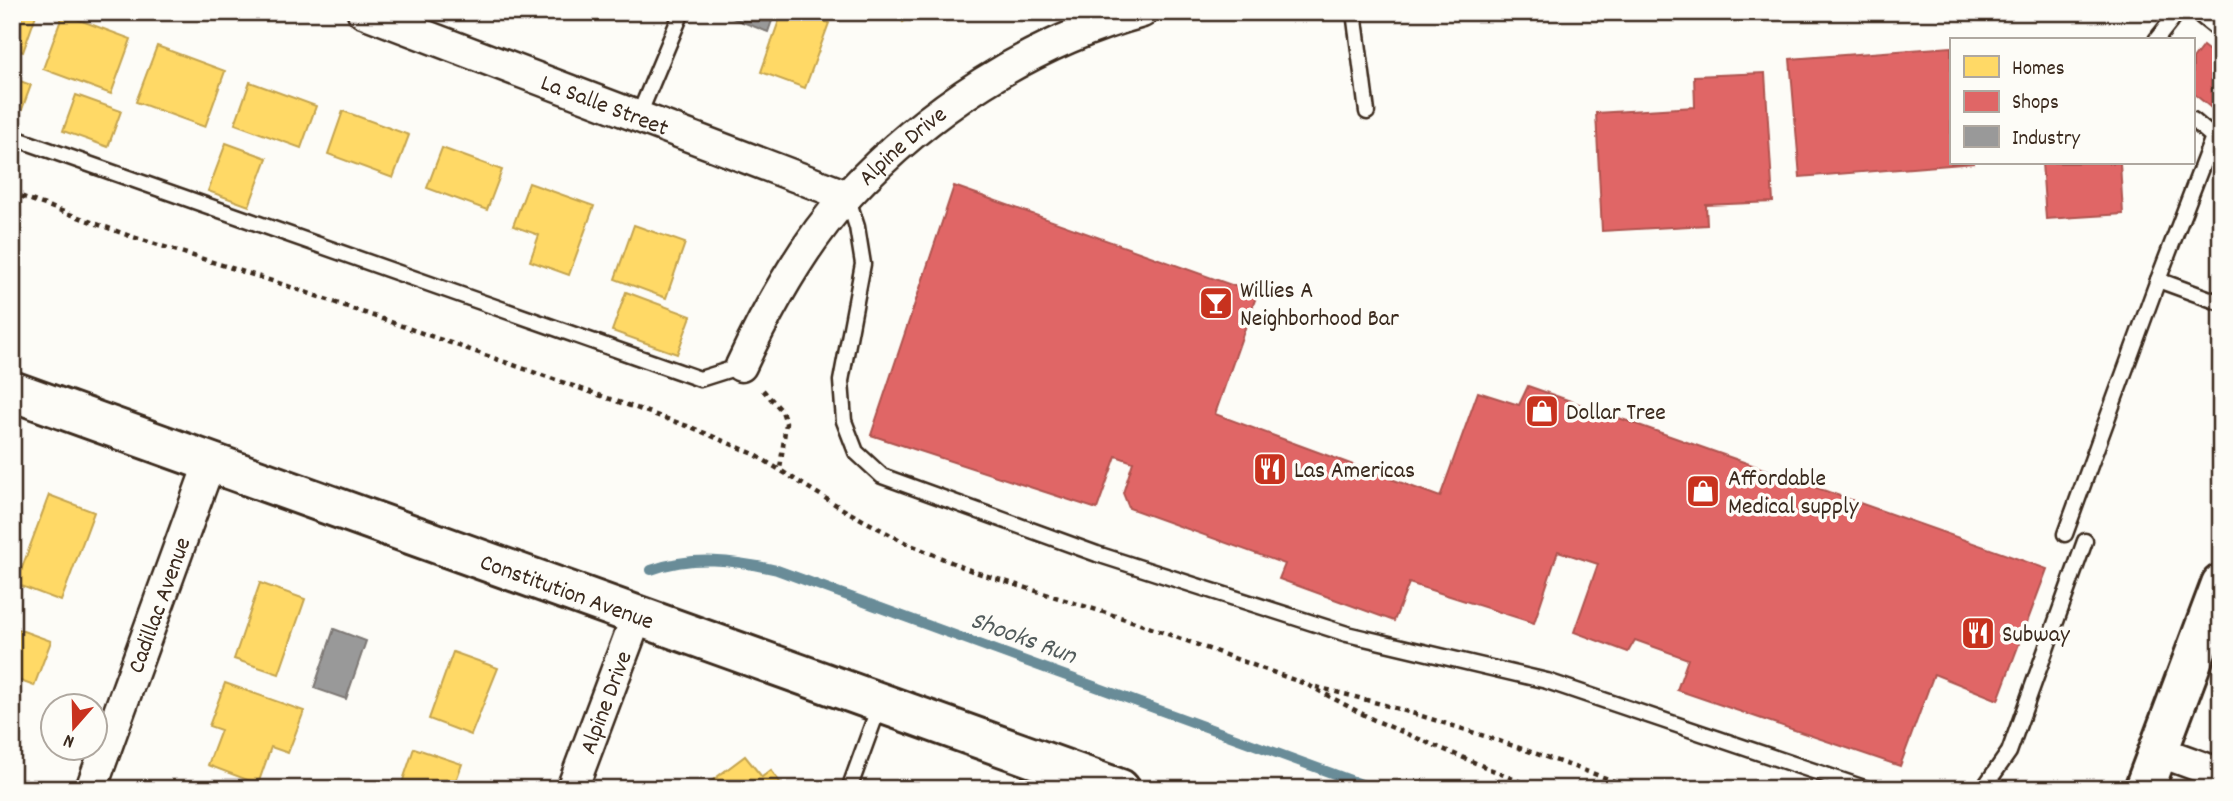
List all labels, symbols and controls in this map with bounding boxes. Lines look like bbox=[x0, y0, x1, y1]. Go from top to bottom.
legend bbox=[1950, 38, 2194, 164]
text: Homes bbox=[2012, 55, 2065, 85]
street label: La Salle Street bbox=[535, 67, 673, 147]
text: Shops bbox=[2012, 89, 2059, 119]
street label: Alpine Drive bbox=[852, 99, 955, 195]
text: Industry bbox=[2012, 125, 2080, 155]
place label: Willies A Neighborhood Bar bbox=[1240, 275, 1399, 337]
bar icon: Willies A Neighborhood Bar bbox=[1197, 284, 1235, 322]
shop icon: Dollar Tree bbox=[1523, 392, 1561, 430]
place label: Dollar Tree bbox=[1566, 397, 1666, 431]
restaurant icon: Las Americas bbox=[1251, 450, 1289, 488]
place label: Las Americas bbox=[1294, 455, 1415, 489]
place label: Affordable Medical supply bbox=[1728, 463, 1860, 525]
shop icon: Affordable Medical supply bbox=[1684, 472, 1722, 510]
street label: Cadillac Avenue bbox=[121, 533, 201, 679]
street label: Constitution Avenue bbox=[475, 546, 658, 640]
water label: Shooks Run bbox=[965, 603, 1082, 676]
restaurant icon: Subway bbox=[1959, 614, 1997, 652]
place label: Subway bbox=[2002, 619, 2071, 653]
street label: Alpine Drive bbox=[573, 647, 642, 759]
north arrow bbox=[38, 692, 108, 762]
text: N bbox=[60, 725, 78, 754]

